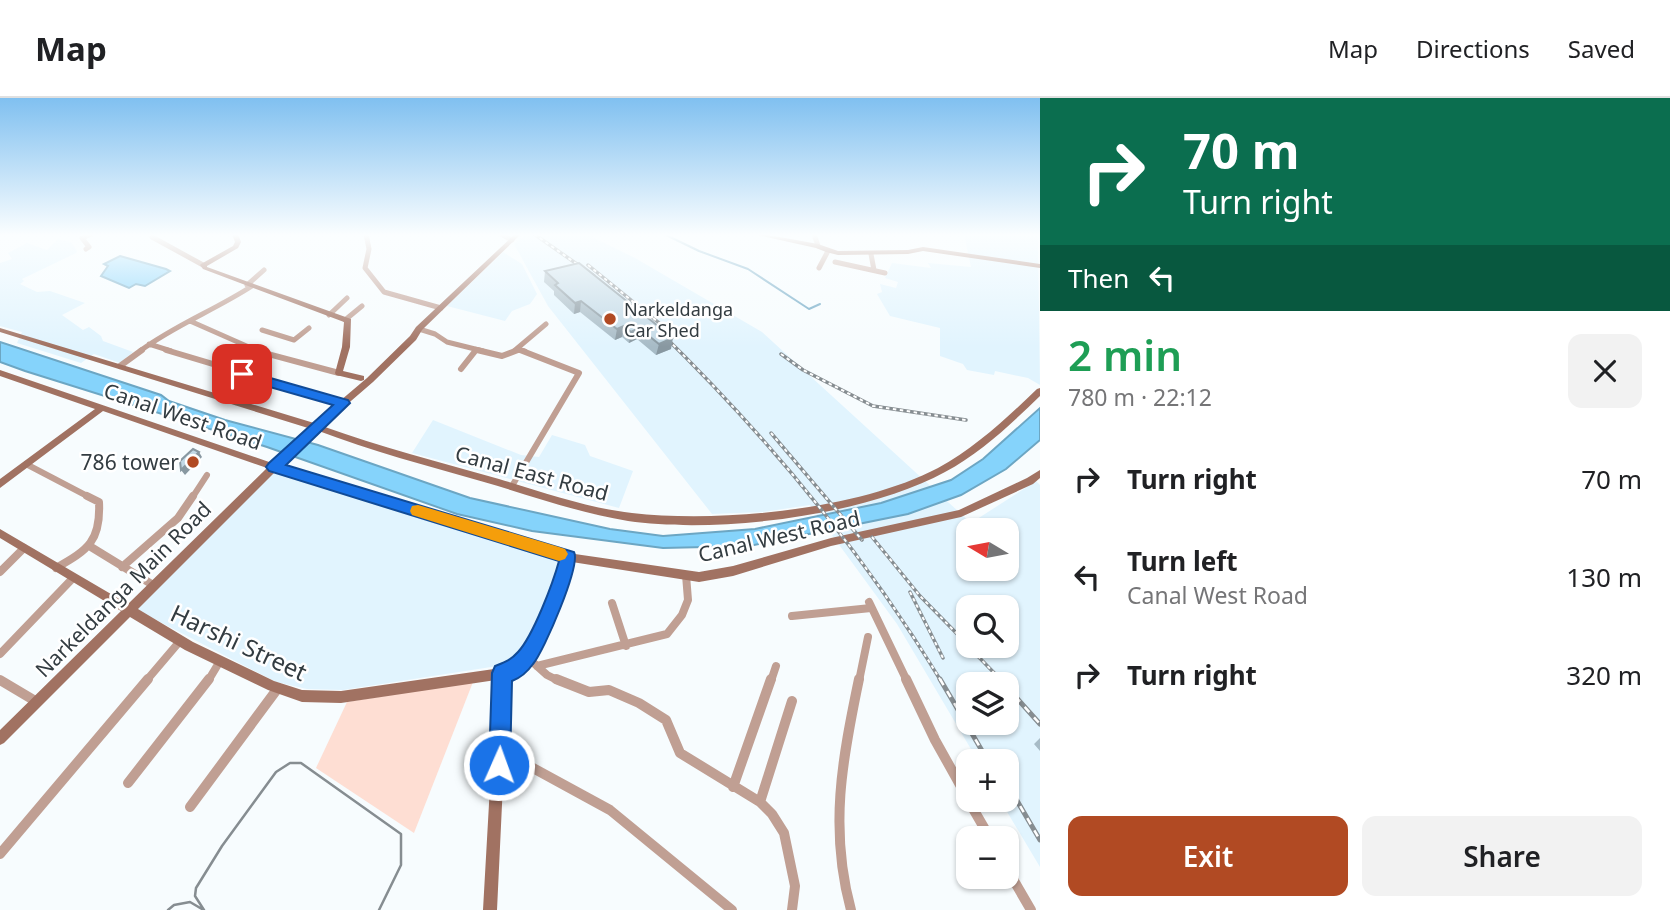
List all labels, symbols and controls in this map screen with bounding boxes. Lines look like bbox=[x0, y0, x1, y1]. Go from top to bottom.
text: Map bbox=[35, 26, 107, 71]
text: Map bbox=[1328, 32, 1378, 65]
text: Directions bbox=[1416, 32, 1530, 65]
text: Saved bbox=[1568, 32, 1635, 65]
text: 70 m bbox=[1183, 117, 1300, 183]
icon: right bbox=[1068, 126, 1159, 217]
text: Turn right bbox=[1183, 180, 1333, 223]
icon: left bbox=[1143, 259, 1181, 297]
text: Then bbox=[1068, 260, 1129, 296]
place label: Narkeldanga Car Shed bbox=[624, 297, 733, 342]
marker: Narkeldanga Car Shed bbox=[602, 311, 618, 327]
text: 2 min bbox=[1068, 326, 1182, 383]
button: close bbox=[1568, 334, 1642, 408]
pin bbox=[212, 344, 272, 404]
icon: arrive bbox=[223, 355, 261, 393]
street label: Canal West Road bbox=[100, 376, 266, 456]
text: 780 m · 22:12 bbox=[1068, 381, 1212, 413]
street label: Canal East Road bbox=[452, 439, 612, 507]
place label: 786 tower bbox=[81, 448, 179, 476]
marker: 786 tower bbox=[185, 454, 201, 470]
icon: right bbox=[1068, 460, 1106, 498]
text: Turn right bbox=[1127, 461, 1257, 497]
text: 70 m bbox=[1581, 461, 1642, 497]
street label: Narkeldanga Main Road bbox=[29, 495, 217, 683]
street label: Canal West Road bbox=[695, 504, 863, 568]
north arrow bbox=[956, 518, 1018, 581]
map controls bbox=[956, 518, 1019, 889]
text: Turn left bbox=[1127, 543, 1238, 579]
icon: left bbox=[1068, 558, 1106, 596]
text: 130 m bbox=[1566, 559, 1642, 595]
text: Canal West Road bbox=[1127, 579, 1308, 611]
button: search bbox=[956, 595, 1019, 658]
street label: Harshi Street bbox=[165, 596, 313, 688]
icon: right bbox=[1068, 656, 1106, 694]
text: Turn right bbox=[1127, 657, 1257, 693]
text: 320 m bbox=[1566, 657, 1642, 693]
button: layers bbox=[956, 672, 1019, 735]
position arrow bbox=[462, 728, 536, 802]
button: + bbox=[956, 749, 1019, 812]
button: Exit bbox=[1068, 816, 1348, 896]
button: Share bbox=[1362, 816, 1642, 896]
button: − bbox=[956, 826, 1019, 889]

